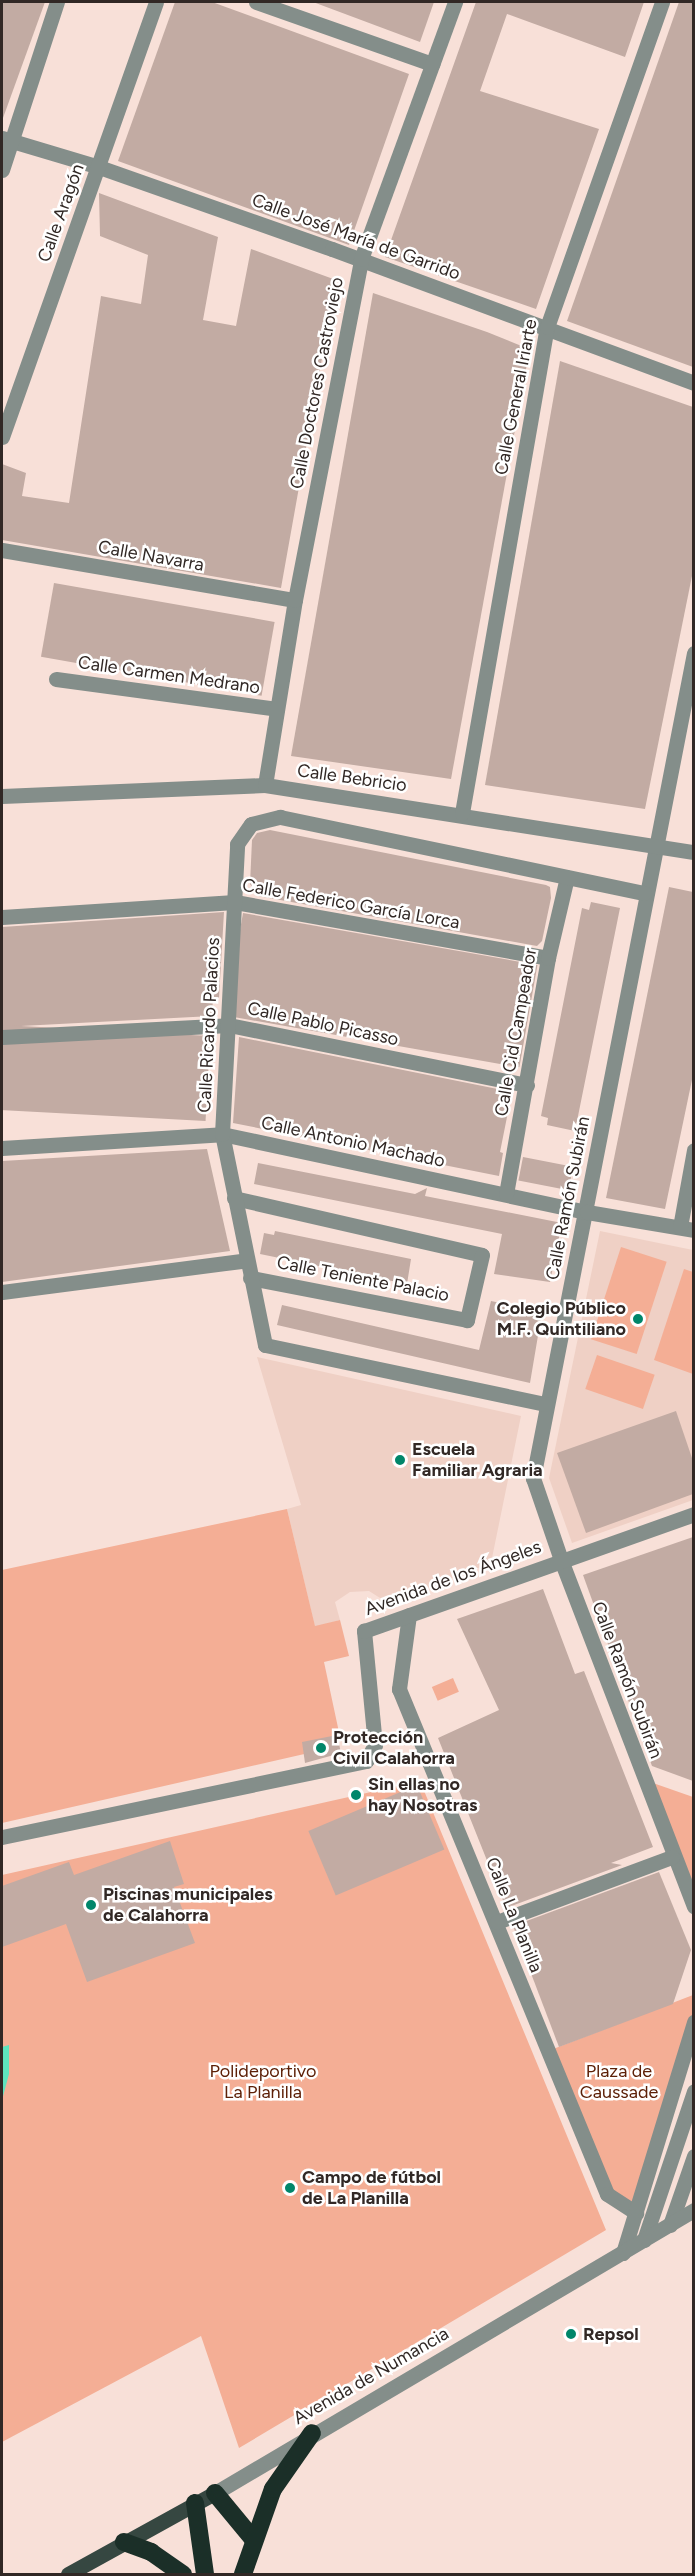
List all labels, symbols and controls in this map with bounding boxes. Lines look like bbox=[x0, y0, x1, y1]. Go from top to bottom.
street label: Calle Aragón bbox=[33, 161, 89, 265]
street label: Calle José María de Garrido bbox=[249, 189, 463, 285]
street label: Calle Doctores Castroviejo bbox=[286, 275, 348, 491]
street label: Calle General Iriarte bbox=[490, 317, 542, 477]
street label: Calle Navarra bbox=[96, 536, 206, 576]
street label: Calle Carmen Medrano bbox=[77, 652, 261, 698]
street label: Calle Bebricio bbox=[296, 760, 408, 796]
street label: Calle Federico García Lorca bbox=[241, 874, 461, 934]
street label: Calle Ricardo Palacios bbox=[194, 937, 224, 1113]
street label: Calle Cid Campeador bbox=[491, 946, 541, 1118]
street label: Calle Pablo Picasso bbox=[245, 997, 401, 1051]
street label: Calle Antonio Machado bbox=[259, 1112, 447, 1172]
street label: Calle Ramón Subirán bbox=[542, 1114, 594, 1282]
street label: Calle Teniente Palacio bbox=[275, 1252, 451, 1306]
place label: Colegio Público M.F. Quintiliano bbox=[497, 1298, 626, 1340]
marker: Colegio Público M.F. Quintiliano bbox=[631, 1312, 645, 1326]
place label: Escuela Familiar Agraria bbox=[412, 1439, 543, 1482]
marker: Escuela Familiar Agraria bbox=[393, 1453, 407, 1467]
street label: Avenida de los Ángeles bbox=[362, 1536, 544, 1620]
street label: Calle Ramón Subirán bbox=[587, 1599, 667, 1761]
place label: Protección Civil Calahorra bbox=[333, 1727, 455, 1770]
marker: Protección Civil Calahorra bbox=[314, 1741, 328, 1755]
place label: Sin ellas no hay Nosotras bbox=[368, 1774, 478, 1816]
marker: Sin ellas no hay Nosotras bbox=[349, 1788, 363, 1802]
street label: Calle La Planilla bbox=[481, 1854, 547, 1976]
place label: Piscinas municipales de Calahorra bbox=[103, 1884, 273, 1926]
marker: Piscinas municipales de Calahorra bbox=[84, 1898, 98, 1912]
park label: Polideportivo La Planilla bbox=[210, 2061, 316, 2104]
park label: Plaza de Caussade bbox=[580, 2061, 658, 2104]
place label: Campo de fútbol de La Planilla bbox=[302, 2167, 441, 2210]
marker: Campo de fútbol de La Planilla bbox=[283, 2181, 297, 2195]
street label: Avenida de Numancia bbox=[289, 2323, 453, 2429]
place label: Repsol bbox=[583, 2323, 639, 2345]
marker: Repsol bbox=[564, 2327, 578, 2341]

